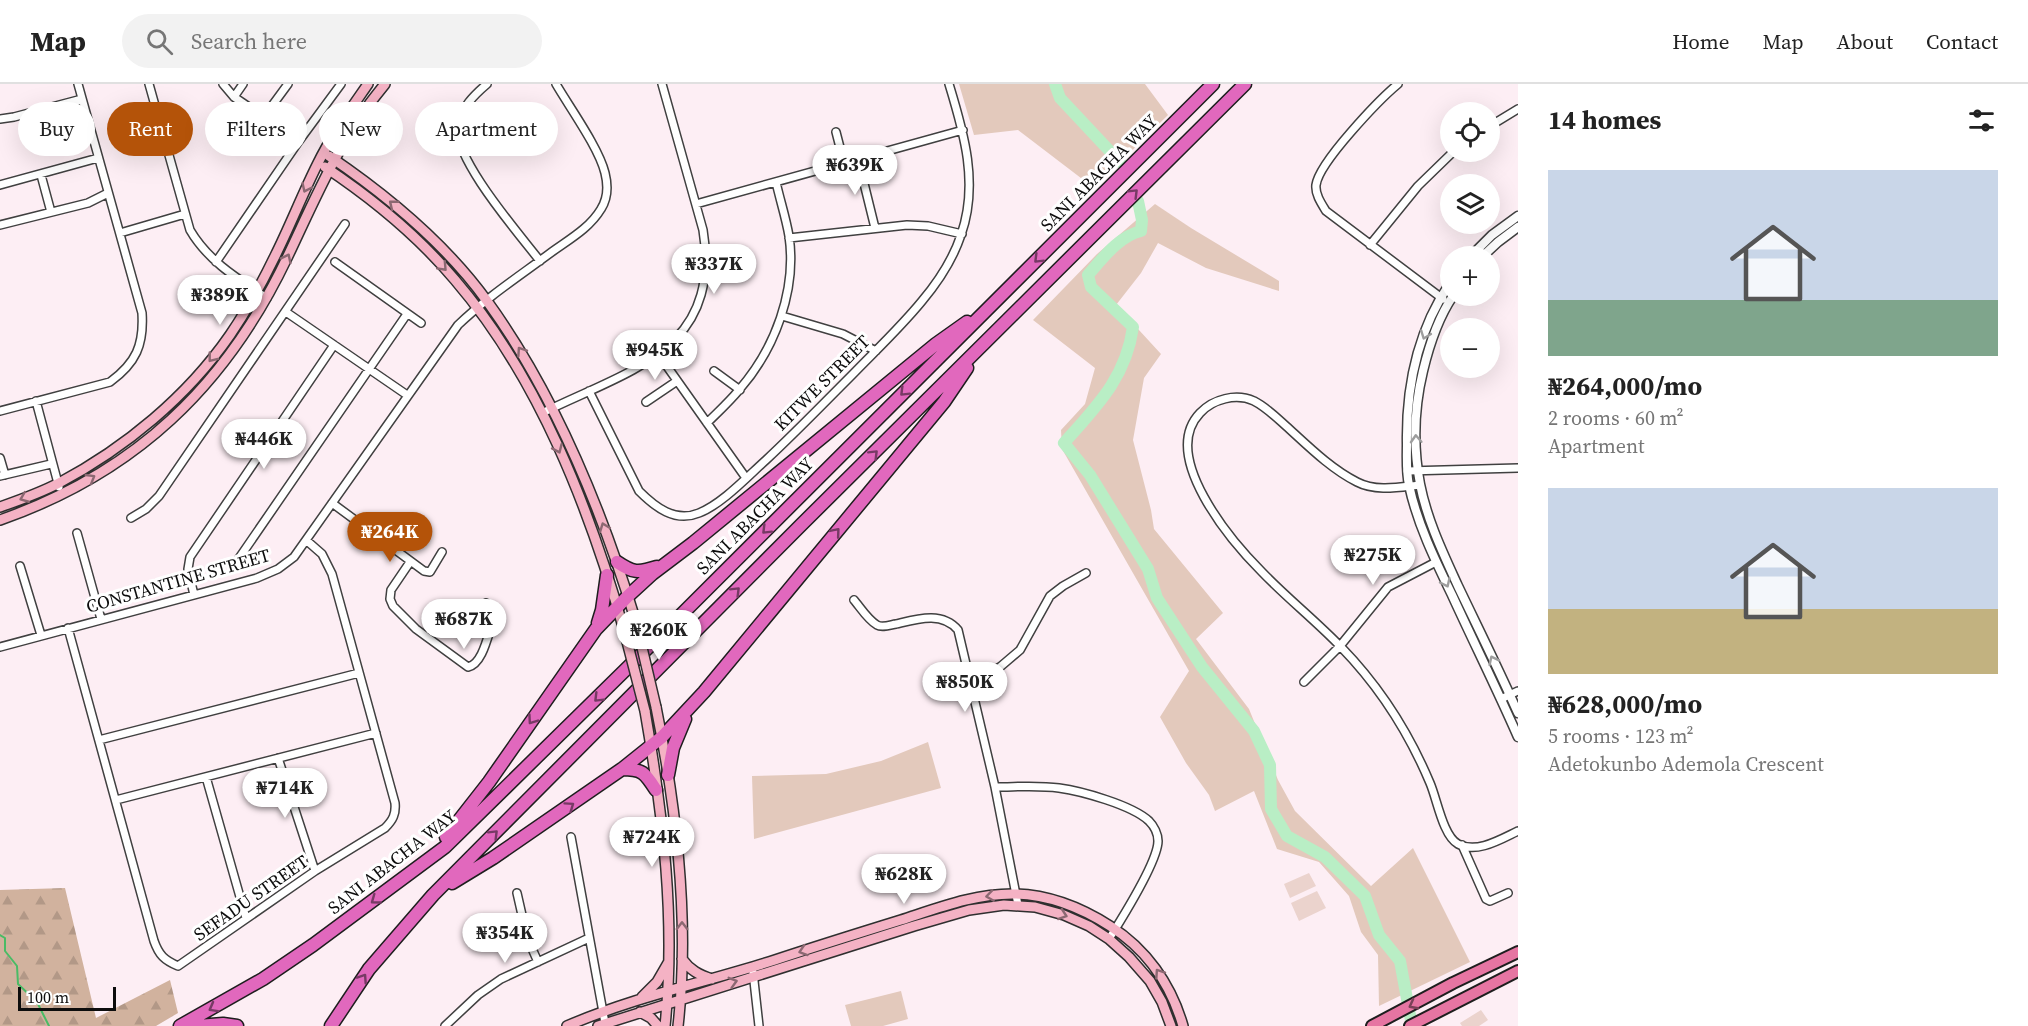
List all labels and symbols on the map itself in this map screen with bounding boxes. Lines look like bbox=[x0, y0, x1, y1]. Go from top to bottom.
street label: SANI ABACHA WAY bbox=[1034, 108, 1163, 237]
pin: ₦639K bbox=[813, 145, 897, 196]
one-way arrow bbox=[301, 181, 313, 192]
one-way arrow bbox=[1126, 190, 1137, 201]
one-way arrow bbox=[389, 201, 400, 212]
pin: ₦337K bbox=[672, 244, 756, 295]
one-way arrow bbox=[1035, 252, 1046, 263]
one-way arrow bbox=[280, 253, 292, 264]
one-way arrow bbox=[436, 260, 447, 271]
pin: ₦389K bbox=[178, 275, 262, 326]
street label: KITWE STREET bbox=[768, 329, 875, 436]
one-way arrow bbox=[1419, 329, 1432, 340]
pin: ₦945K bbox=[613, 330, 697, 381]
one-way arrow bbox=[516, 347, 528, 357]
one-way arrow bbox=[209, 351, 220, 362]
one-way arrow bbox=[901, 385, 912, 396]
pin: ₦446K bbox=[222, 419, 306, 470]
one-way arrow bbox=[1410, 434, 1423, 443]
one-way arrow bbox=[551, 442, 563, 453]
one-way arrow bbox=[867, 450, 878, 460]
street label: SANI ABACHA WAY bbox=[690, 451, 819, 580]
one-way arrow bbox=[85, 474, 95, 485]
one-way arrow bbox=[19, 491, 30, 503]
pin: ₦264K bbox=[348, 512, 432, 563]
one-way arrow bbox=[599, 522, 611, 533]
one-way arrow bbox=[762, 524, 773, 534]
one-way arrow bbox=[829, 528, 840, 539]
pin: ₦275K bbox=[1331, 535, 1415, 586]
street label: CONSTANTINE STREET bbox=[83, 542, 273, 619]
one-way arrow bbox=[1439, 577, 1451, 588]
one-way arrow bbox=[728, 588, 739, 599]
pin: ₦687K bbox=[422, 599, 506, 650]
pin: ₦260K bbox=[617, 610, 701, 661]
one-way arrow bbox=[1488, 656, 1500, 667]
pin: ₦850K bbox=[923, 662, 1007, 713]
one-way arrow bbox=[595, 690, 606, 701]
one-way arrow bbox=[528, 713, 539, 724]
pin: ₦714K bbox=[243, 768, 327, 819]
one-way arrow bbox=[564, 802, 575, 813]
street label: SANI ABACHA WAY bbox=[322, 803, 462, 920]
pin: ₦724K bbox=[610, 817, 694, 868]
one-way arrow bbox=[487, 830, 498, 841]
street label: SEFADU STREET bbox=[188, 849, 313, 946]
pin: ₦628K bbox=[862, 854, 946, 905]
one-way arrow bbox=[985, 890, 995, 902]
one-way arrow bbox=[371, 893, 382, 904]
one-way arrow bbox=[1057, 907, 1068, 920]
pin: ₦354K bbox=[463, 913, 547, 964]
one-way arrow bbox=[676, 921, 688, 930]
one-way arrow bbox=[798, 944, 809, 956]
one-way arrow bbox=[1155, 969, 1166, 980]
one-way arrow bbox=[356, 973, 367, 984]
one-way arrow bbox=[728, 977, 738, 989]
scale bar bbox=[18, 984, 116, 1012]
one-way arrow bbox=[1408, 998, 1419, 1009]
one-way arrow bbox=[209, 1001, 220, 1012]

